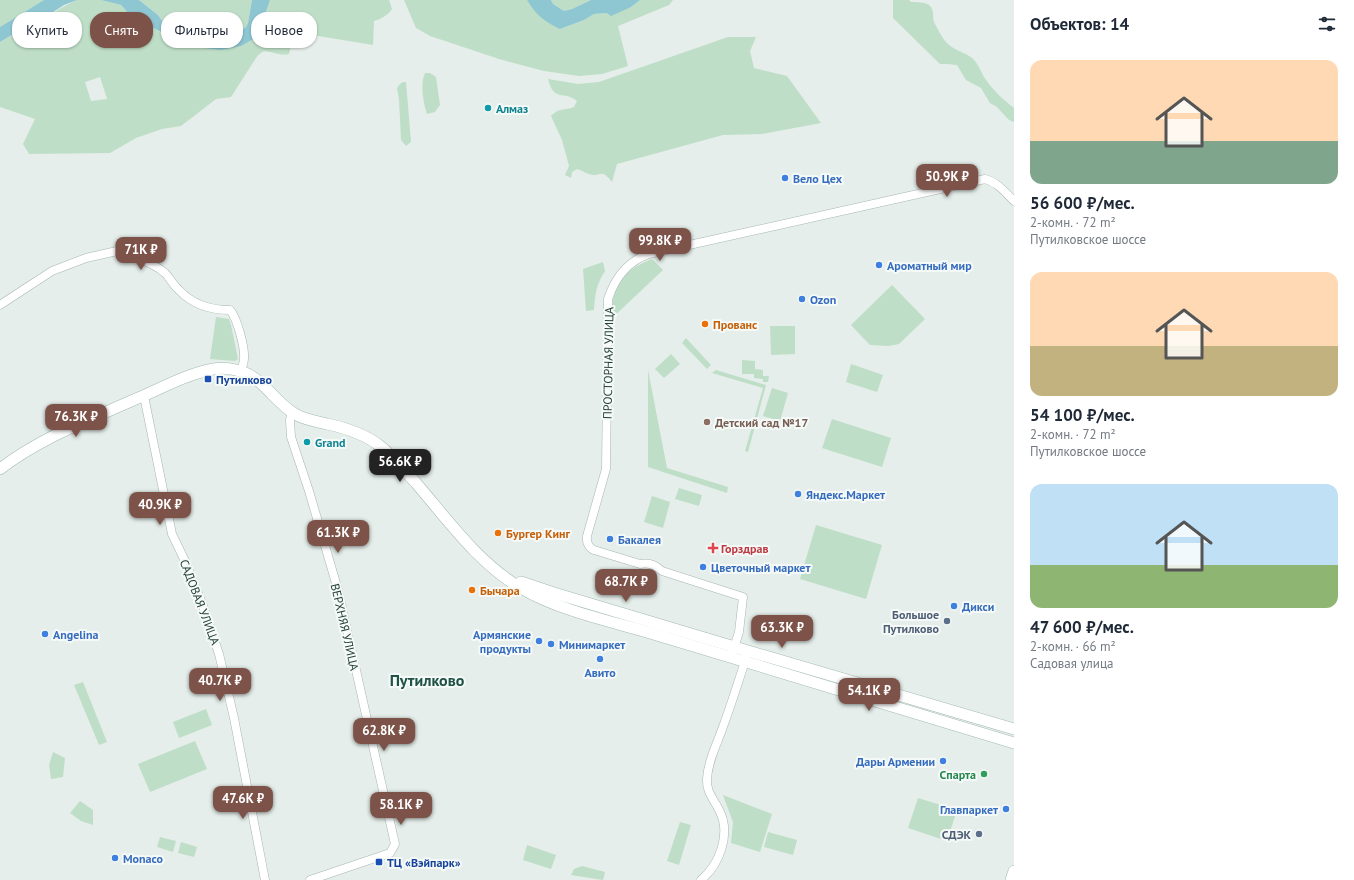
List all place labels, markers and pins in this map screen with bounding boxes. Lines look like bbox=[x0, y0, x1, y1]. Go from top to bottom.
place label: Алмаз bbox=[496, 101, 528, 116]
marker: Алмаз bbox=[483, 103, 493, 113]
pin: 50.9K ₽ bbox=[910, 164, 984, 198]
place label: Вело Цех bbox=[793, 171, 843, 186]
marker: Вело Цех bbox=[780, 173, 790, 183]
pin: 99.8K ₽ bbox=[623, 228, 697, 262]
pin: 71K ₽ bbox=[113, 237, 169, 271]
place label: Ароматный мир bbox=[887, 258, 972, 273]
marker: Ароматный мир bbox=[874, 260, 884, 270]
place label: Ozon bbox=[810, 292, 836, 307]
marker: Ozon bbox=[797, 294, 807, 304]
place label: Прованс bbox=[713, 317, 757, 332]
marker: Прованс bbox=[700, 319, 710, 329]
place label: Путилково bbox=[216, 372, 273, 387]
marker: Путилково bbox=[203, 374, 213, 384]
pin: 76.3K ₽ bbox=[39, 404, 113, 438]
place label: Детский сад №17 bbox=[715, 415, 808, 430]
marker: Детский сад №17 bbox=[702, 417, 712, 427]
place label: Grand bbox=[315, 435, 345, 450]
marker: Grand bbox=[302, 437, 312, 447]
pin: 56.6K ₽ bbox=[363, 449, 437, 483]
place label: Яндекс.Маркет bbox=[806, 487, 885, 502]
marker: Яндекс.Маркет bbox=[793, 489, 803, 499]
pin: 40.9K ₽ bbox=[123, 492, 197, 526]
pin: 61.3K ₽ bbox=[301, 520, 375, 554]
place label: Бургер Кинг bbox=[506, 526, 571, 541]
marker: Бургер Кинг bbox=[493, 528, 503, 538]
place label: Бакалея bbox=[618, 532, 661, 547]
marker: Бакалея bbox=[605, 534, 615, 544]
place label: Горздрав bbox=[721, 541, 768, 556]
marker: Горздрав bbox=[708, 543, 718, 553]
place label: Цветочный маркет bbox=[711, 560, 810, 575]
marker: Цветочный маркет bbox=[698, 562, 708, 572]
pin: 68.7K ₽ bbox=[589, 569, 663, 603]
place label: Бычара bbox=[480, 583, 520, 598]
marker: Бычара bbox=[467, 585, 477, 595]
place label: Дикси bbox=[962, 599, 994, 614]
marker: Дикси bbox=[949, 601, 959, 611]
place label: Большое Путилково bbox=[883, 607, 940, 636]
pin: 63.3K ₽ bbox=[745, 615, 819, 649]
marker: Большое Путилково bbox=[942, 616, 952, 626]
place label: Angelina bbox=[53, 627, 99, 642]
place label: Армянские продукты bbox=[473, 627, 531, 656]
marker: Angelina bbox=[40, 629, 50, 639]
marker: Армянские продукты bbox=[534, 636, 544, 646]
place label: Минимаркет bbox=[559, 637, 625, 652]
marker: Минимаркет bbox=[546, 639, 556, 649]
marker: Авито bbox=[595, 654, 605, 664]
place label: Авито bbox=[584, 665, 616, 680]
pin: 40.7K ₽ bbox=[183, 668, 257, 702]
pin: 54.1K ₽ bbox=[832, 678, 906, 712]
pin: 62.8K ₽ bbox=[347, 718, 421, 752]
place label: Дары Армении bbox=[856, 754, 935, 769]
marker: Дары Армении bbox=[938, 756, 948, 766]
place label: Спарта bbox=[940, 767, 976, 782]
marker: Спарта bbox=[979, 769, 989, 779]
pin: 47.6K ₽ bbox=[206, 786, 280, 820]
pin: 58.1K ₽ bbox=[364, 792, 438, 826]
place label: Главпаркет bbox=[940, 802, 998, 817]
marker: Главпаркет bbox=[1001, 804, 1011, 814]
place label: СДЭК bbox=[942, 827, 972, 842]
marker: СДЭК bbox=[974, 829, 984, 839]
place label: Monaco bbox=[123, 851, 164, 866]
marker: Monaco bbox=[110, 853, 120, 863]
place label: ТЦ «Вэйпарк» bbox=[387, 855, 461, 870]
marker: ТЦ «Вэйпарк» bbox=[374, 857, 384, 867]

